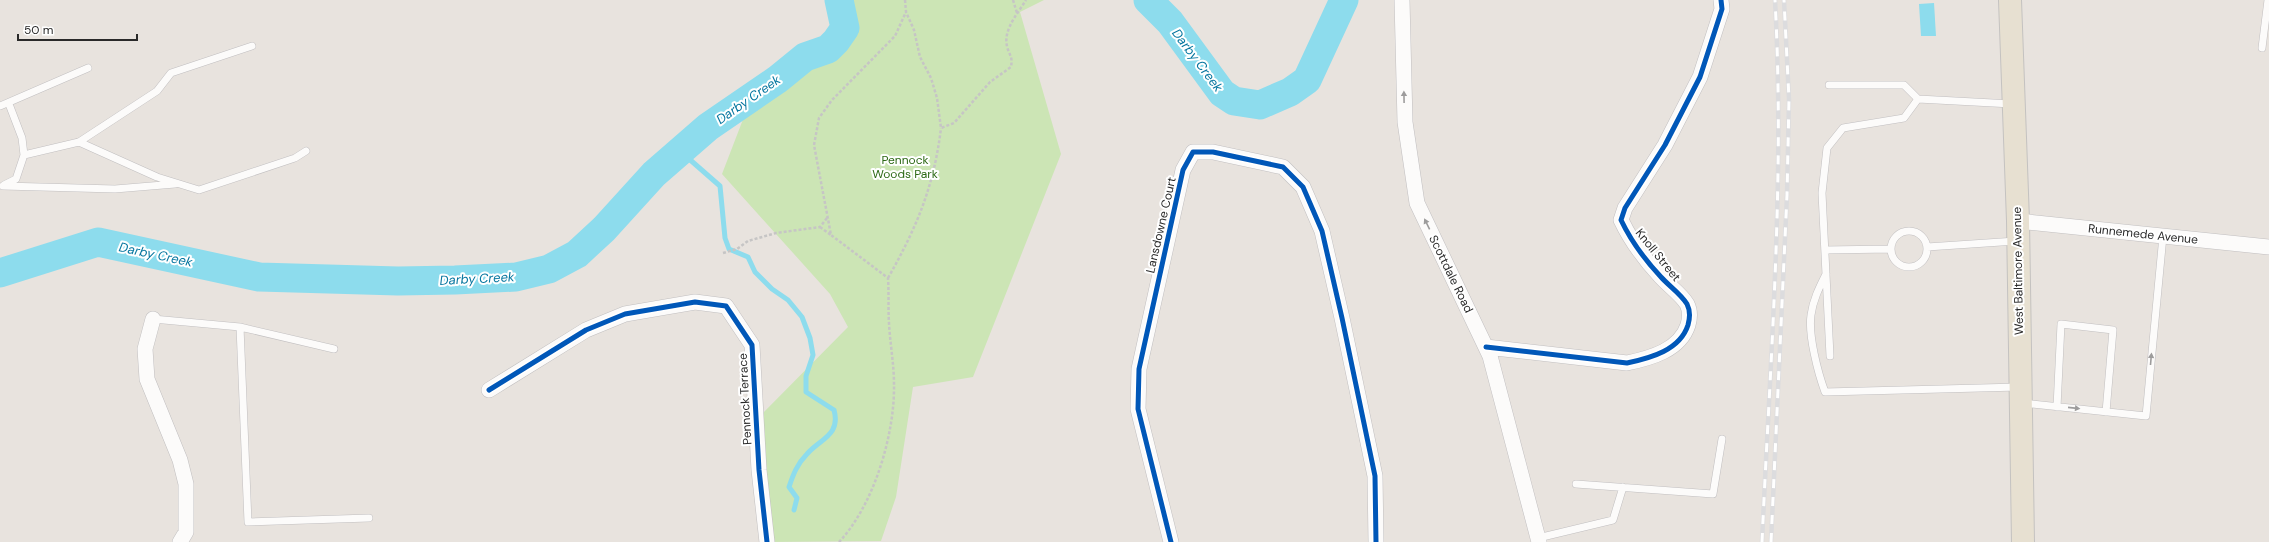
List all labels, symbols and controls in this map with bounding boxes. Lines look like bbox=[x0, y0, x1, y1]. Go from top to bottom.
scale bar bbox=[18, 16, 137, 42]
text: 50 m bbox=[24, 22, 53, 38]
water label: Darby Creek bbox=[1168, 25, 1227, 96]
water label: Darby Creek bbox=[713, 71, 784, 128]
one-way arrow bbox=[1401, 91, 1408, 103]
park label: Pennock Woods Park bbox=[872, 152, 938, 182]
street label: Lansdowne Court bbox=[1142, 175, 1180, 275]
street label: West Baltimore Avenue bbox=[2009, 207, 2027, 335]
one-way arrow bbox=[1424, 218, 1430, 229]
street label: Runnemede Avenue bbox=[2087, 220, 2199, 248]
street label: Knoll Street bbox=[1632, 225, 1684, 285]
street label: Scottdale Road bbox=[1425, 232, 1477, 316]
water label: Darby Creek bbox=[117, 238, 195, 271]
water label: Darby Creek bbox=[439, 268, 515, 289]
street label: Pennock Terrace bbox=[735, 352, 755, 445]
one-way arrow bbox=[2148, 353, 2155, 365]
one-way arrow bbox=[2068, 405, 2080, 412]

